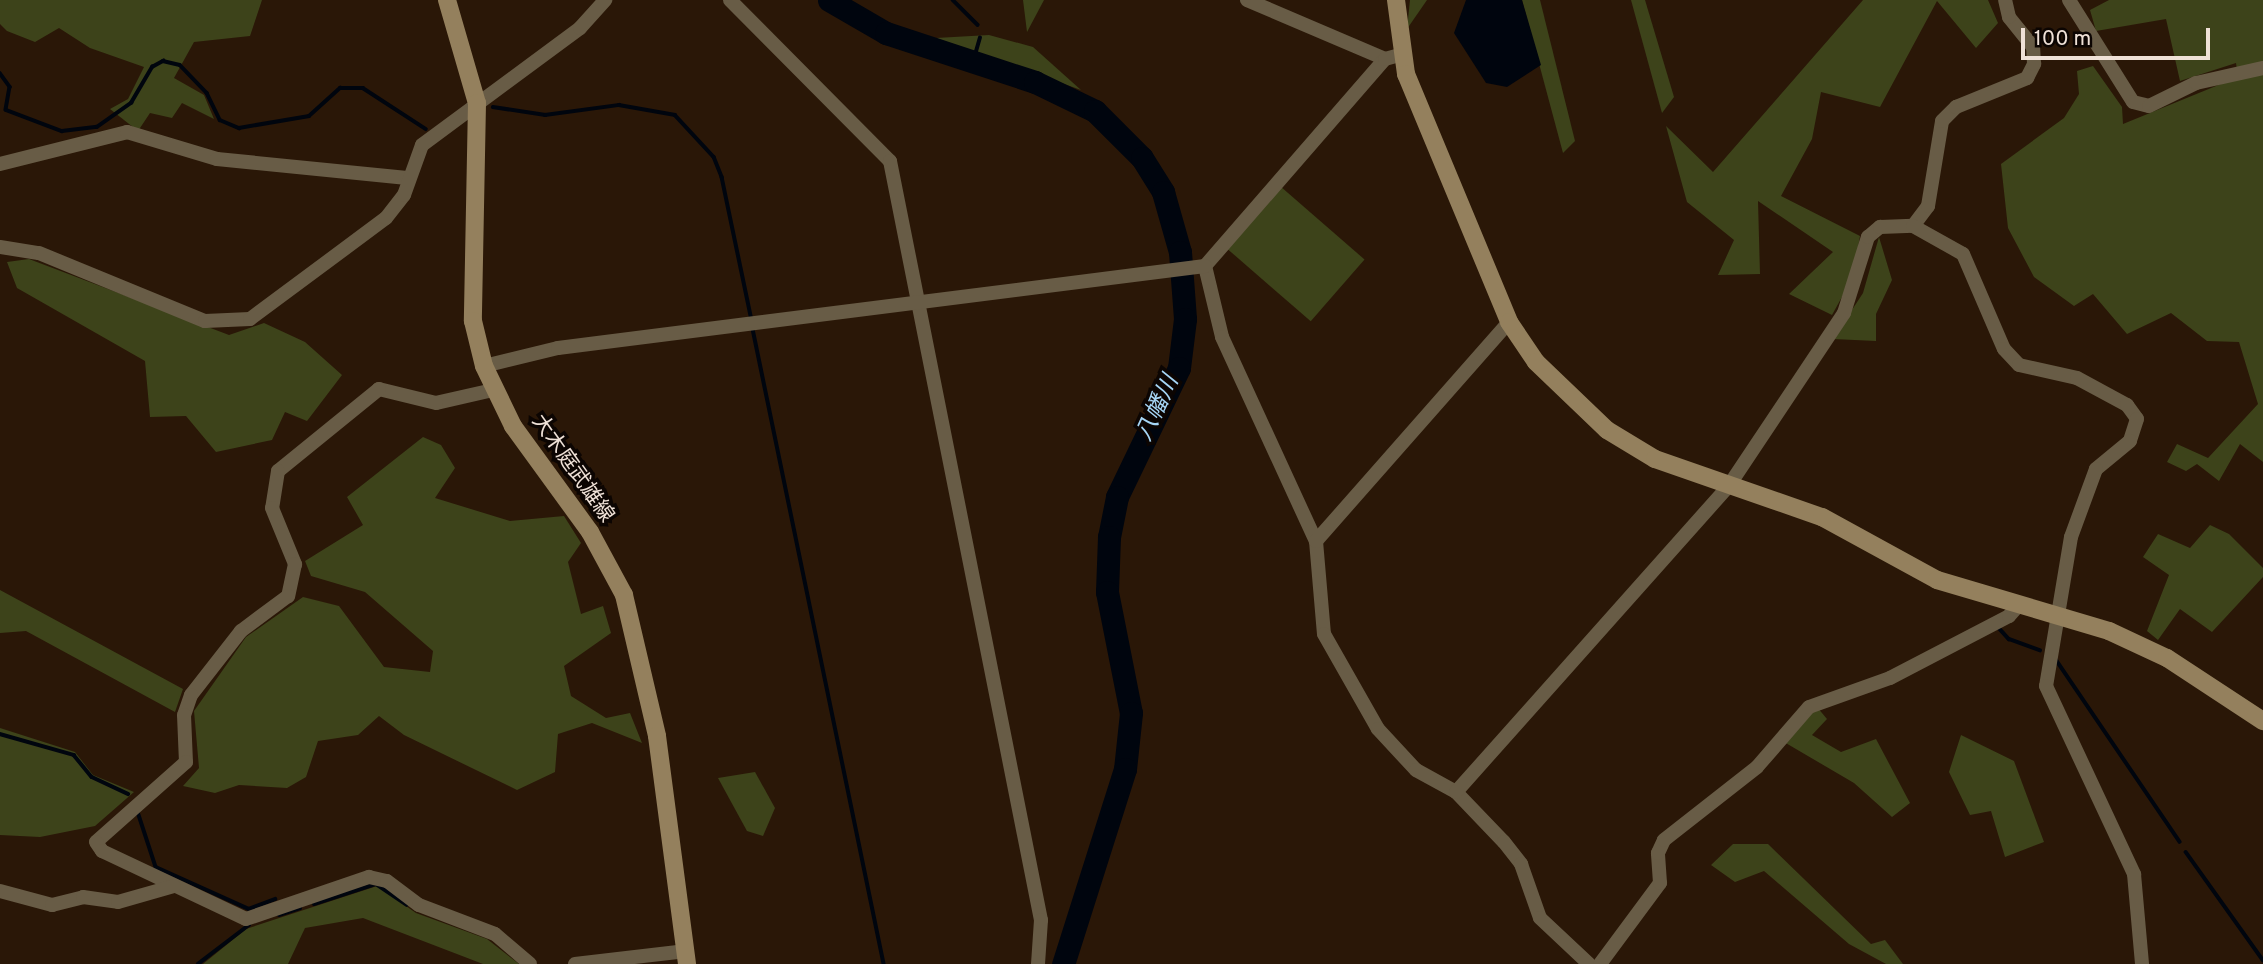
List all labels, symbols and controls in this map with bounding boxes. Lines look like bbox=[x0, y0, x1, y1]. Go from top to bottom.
scale bar bbox=[2025, 14, 2214, 58]
text: 100 m bbox=[2034, 26, 2091, 53]
water label: 八幡川 bbox=[1132, 372, 1186, 446]
street label: 大木庭武雄線 bbox=[526, 410, 618, 528]

